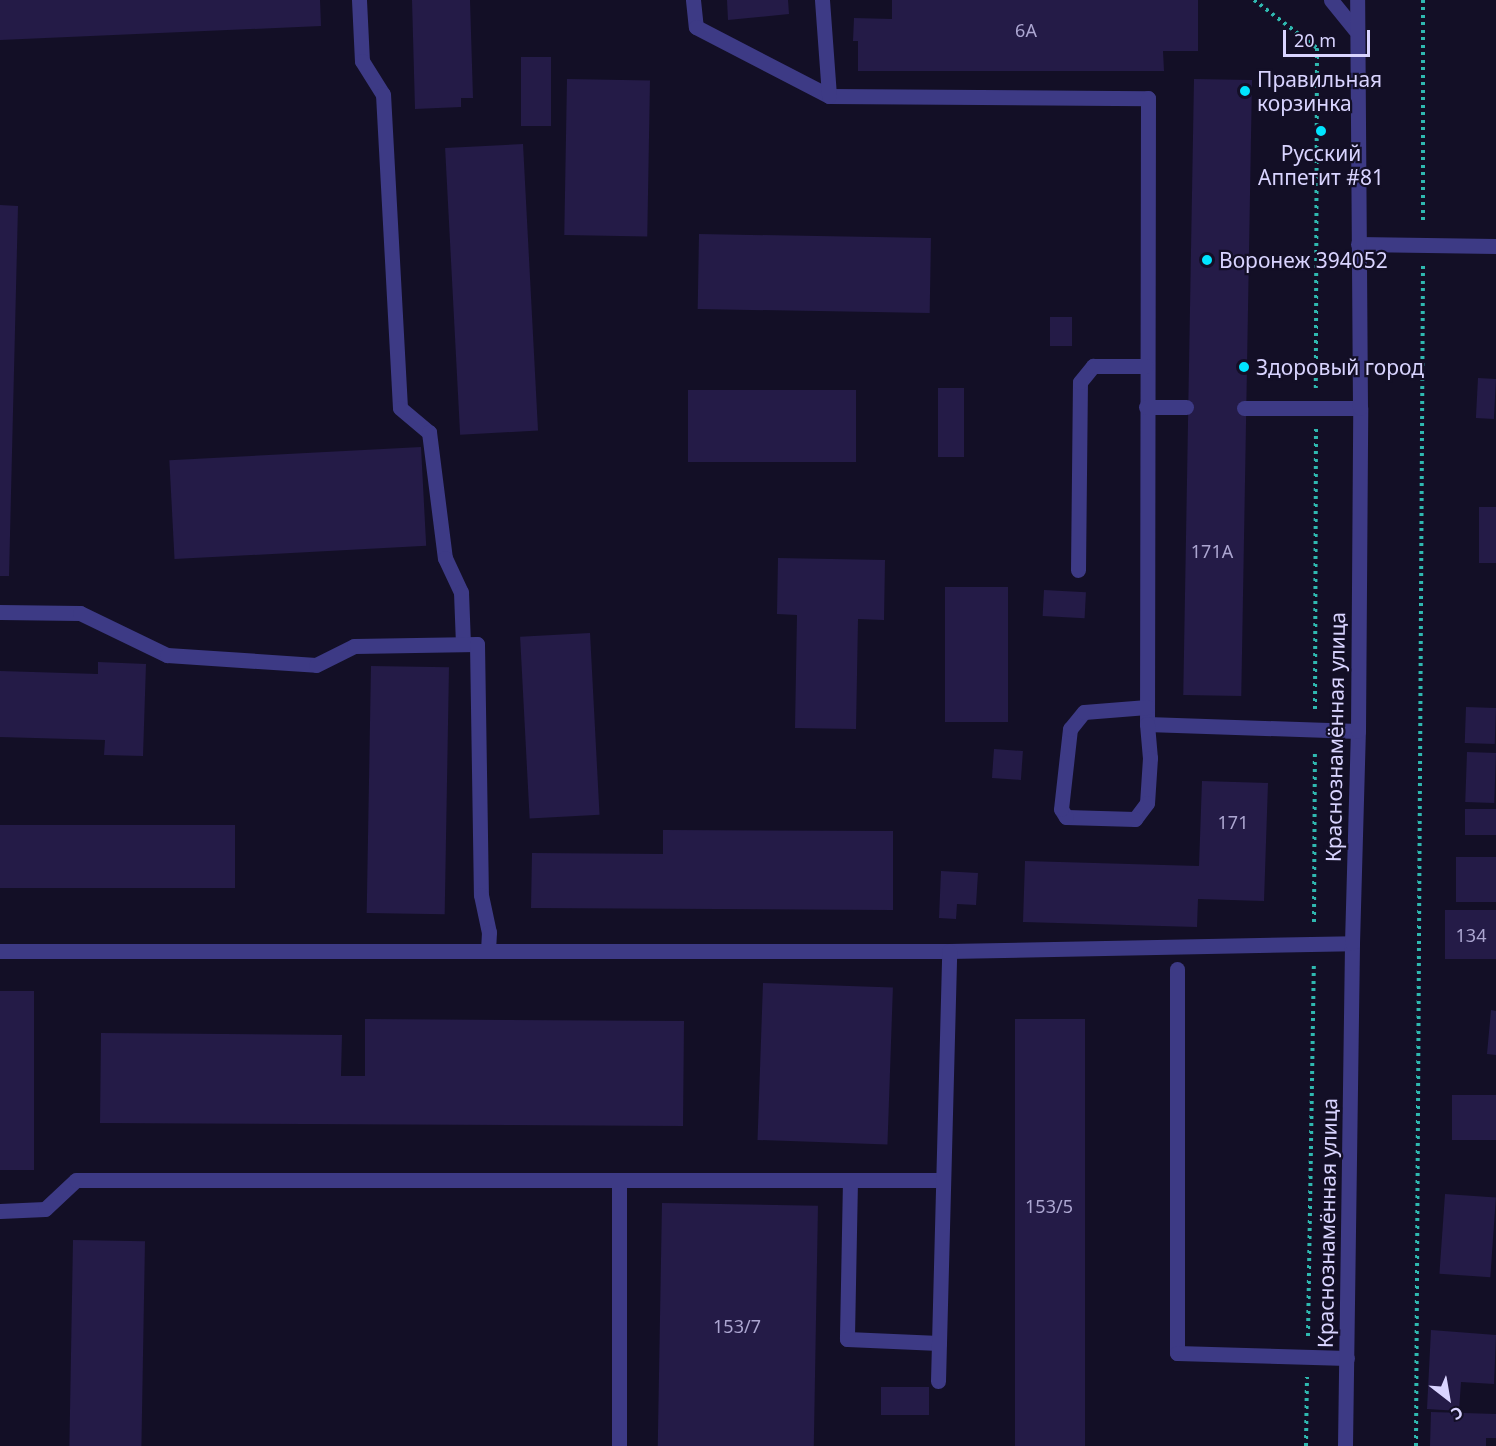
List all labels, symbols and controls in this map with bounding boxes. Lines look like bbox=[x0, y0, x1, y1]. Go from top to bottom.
scale bar bbox=[1286, 18, 1373, 56]
house number: 6А bbox=[1015, 19, 1037, 41]
text: 20 m bbox=[1294, 28, 1336, 52]
place label: Правильная корзинка bbox=[1257, 66, 1382, 116]
marker: Правильная корзинка bbox=[1238, 84, 1252, 98]
marker: Русский Аппетит #81 bbox=[1314, 124, 1328, 138]
place label: Русский Аппетит #81 bbox=[1258, 140, 1384, 190]
place label: Воронеж 394052 bbox=[1219, 247, 1388, 273]
marker: Воронеж 394052 bbox=[1200, 253, 1214, 267]
place label: Здоровый город bbox=[1256, 354, 1424, 380]
marker: Здоровый город bbox=[1237, 360, 1251, 374]
house number: 171А bbox=[1191, 540, 1233, 562]
street label: Краснознамённая улица bbox=[1320, 612, 1350, 862]
house number: 171 bbox=[1218, 811, 1248, 833]
house number: 134 bbox=[1456, 924, 1486, 946]
street label: Краснознамённая улица bbox=[1312, 1098, 1342, 1348]
house number: 153/5 bbox=[1025, 1195, 1073, 1217]
house number: 153/7 bbox=[713, 1315, 761, 1337]
north arrow bbox=[1418, 1368, 1478, 1428]
text: С bbox=[1447, 1401, 1467, 1426]

